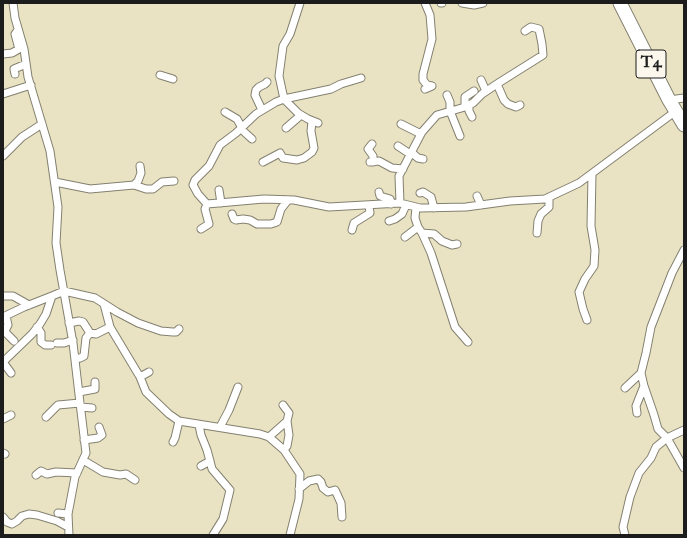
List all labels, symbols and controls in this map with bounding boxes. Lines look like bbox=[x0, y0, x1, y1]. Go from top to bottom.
road number: T4 bbox=[636, 50, 666, 78]

